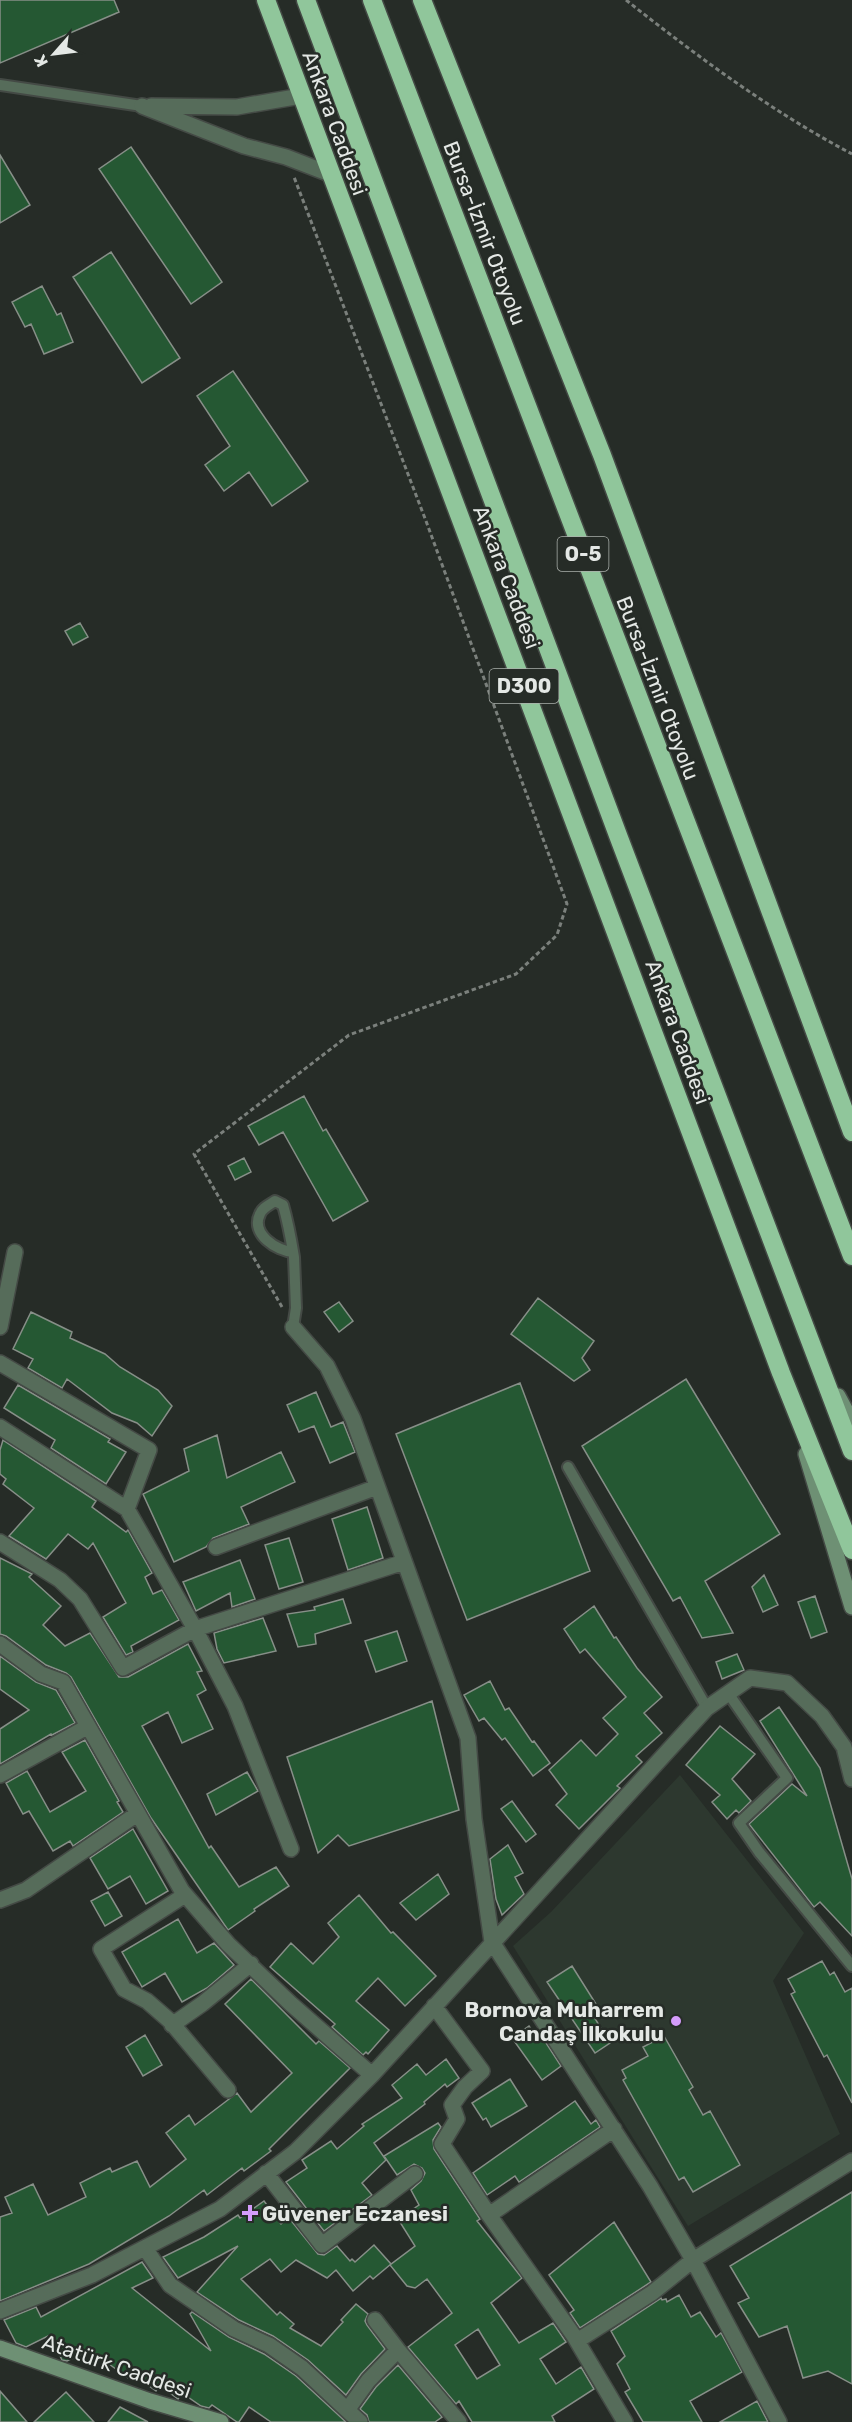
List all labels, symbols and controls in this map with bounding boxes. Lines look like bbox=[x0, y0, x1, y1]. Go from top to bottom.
north arrow bbox=[24, 24, 84, 84]
street label: Ankara Caddesi bbox=[297, 47, 373, 199]
text: K bbox=[30, 51, 52, 70]
street label: Bursa-İzmir Otoyolu bbox=[438, 138, 532, 328]
street label: Ankara Caddesi bbox=[468, 502, 546, 652]
road number: O-5 bbox=[558, 537, 608, 571]
street label: Bursa-İzmir Otoyolu bbox=[611, 593, 705, 783]
road number: D300 bbox=[490, 669, 558, 703]
street label: Ankara Caddesi bbox=[640, 956, 716, 1108]
place label: Bornova Muharrem Candaş İlkokulu bbox=[464, 1997, 664, 2046]
marker: Bornova Muharrem Candaş İlkokulu bbox=[669, 2014, 683, 2028]
place label: Güvener Eczanesi bbox=[262, 2201, 448, 2226]
marker: Güvener Eczanesi bbox=[243, 2206, 257, 2220]
street label: Atatürk Caddesi bbox=[39, 2329, 195, 2403]

